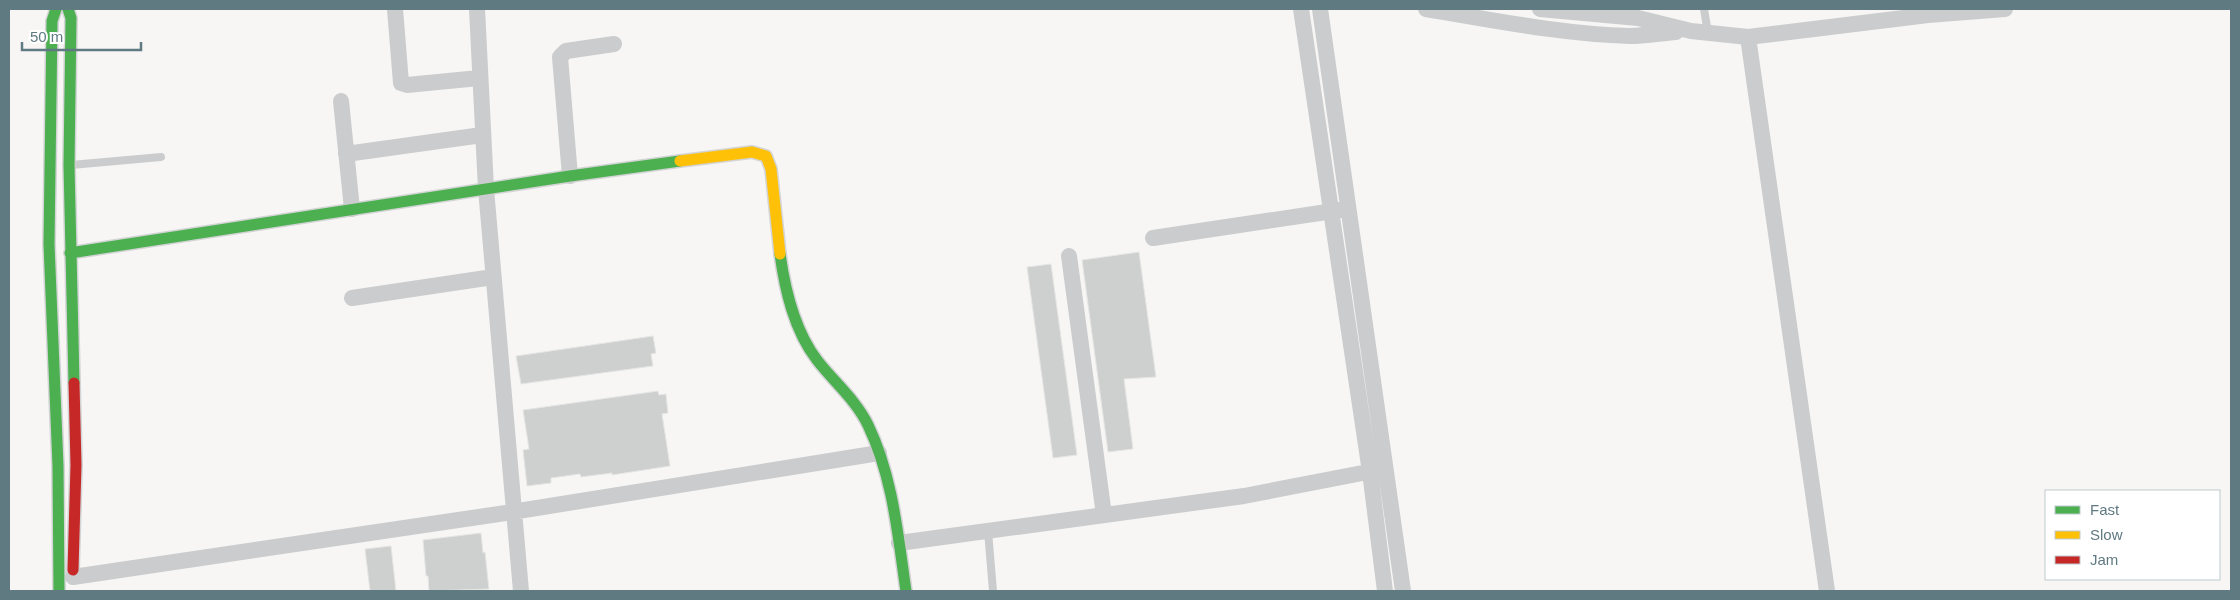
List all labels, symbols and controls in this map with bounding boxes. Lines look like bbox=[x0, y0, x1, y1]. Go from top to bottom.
scale bar bbox=[22, 20, 141, 52]
text: 50 m bbox=[30, 28, 63, 45]
legend bbox=[2045, 490, 2220, 580]
text: Fast bbox=[2090, 501, 2120, 518]
text: Slow bbox=[2090, 526, 2123, 543]
text: Jam bbox=[2090, 551, 2118, 568]

